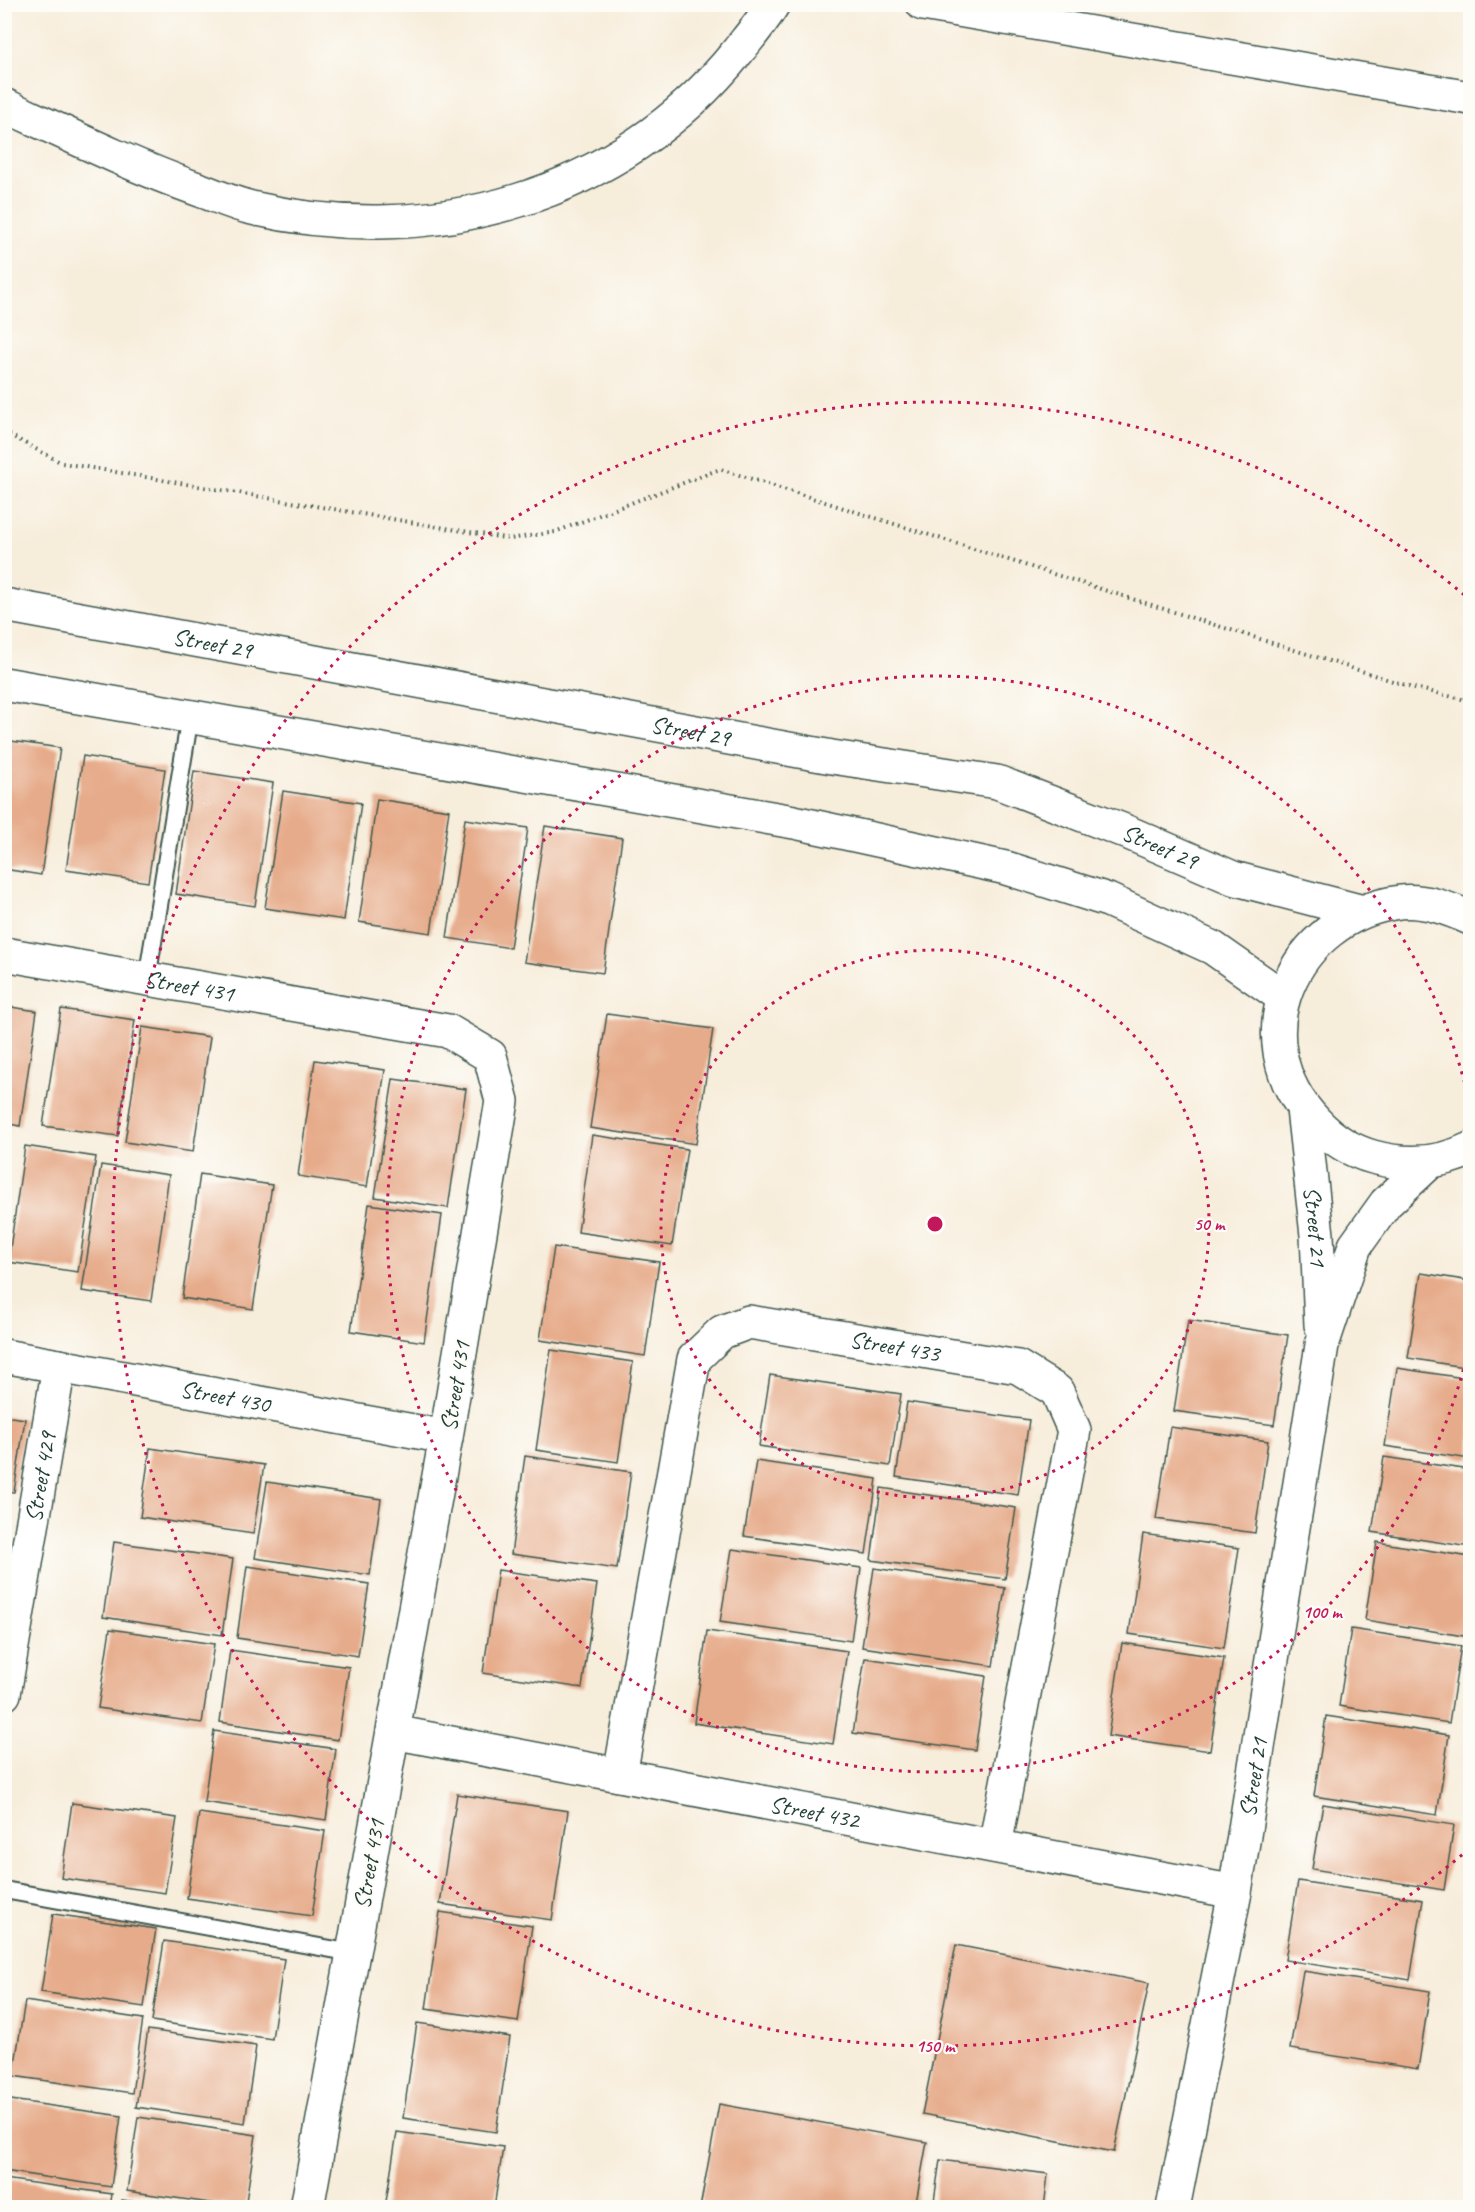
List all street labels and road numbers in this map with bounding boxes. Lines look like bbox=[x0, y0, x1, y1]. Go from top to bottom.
street label: Street 29 bbox=[171, 621, 257, 666]
street label: Street 29 bbox=[649, 709, 735, 753]
street label: Street 29 bbox=[1117, 817, 1205, 877]
street label: Street 431 bbox=[142, 964, 238, 1009]
street label: Street 21 bbox=[1297, 1185, 1333, 1268]
street label: Street 433 bbox=[848, 1324, 944, 1369]
street label: Street 431 bbox=[433, 1338, 477, 1433]
street label: Street 430 bbox=[178, 1374, 275, 1420]
street label: Street 429 bbox=[18, 1428, 63, 1524]
street label: Street 21 bbox=[1232, 1735, 1274, 1819]
street label: Street 432 bbox=[767, 1789, 864, 1836]
street label: Street 431 bbox=[346, 1816, 392, 1911]

